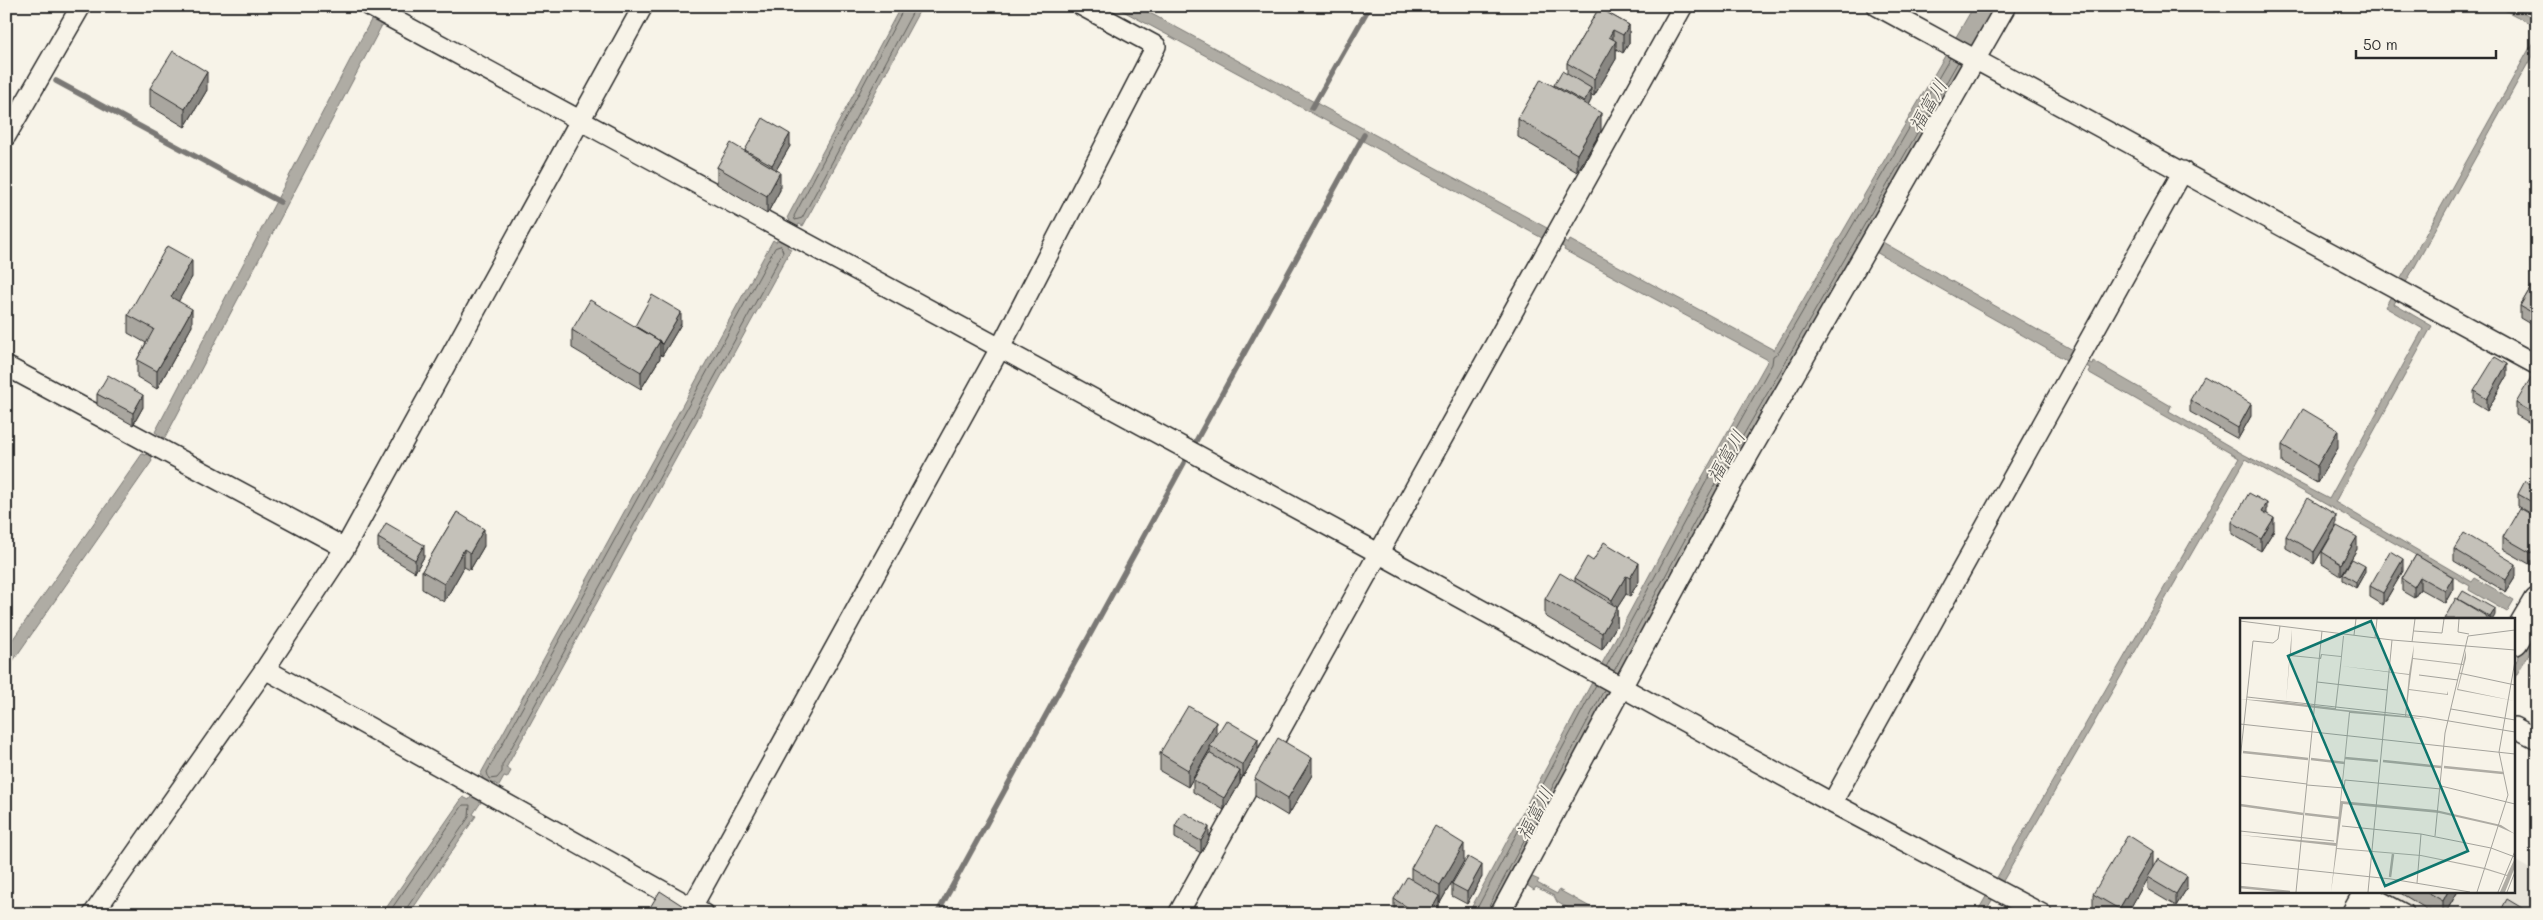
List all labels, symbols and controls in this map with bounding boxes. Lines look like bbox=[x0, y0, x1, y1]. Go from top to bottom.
scale bar bbox=[2356, 28, 2496, 60]
text: 50 m bbox=[2363, 34, 2398, 54]
water label: 福富川 bbox=[1902, 74, 1952, 136]
water label: 福富川 bbox=[1700, 425, 1750, 487]
inset map bbox=[2240, 618, 2516, 892]
water label: 福富川 bbox=[1510, 782, 1558, 844]

